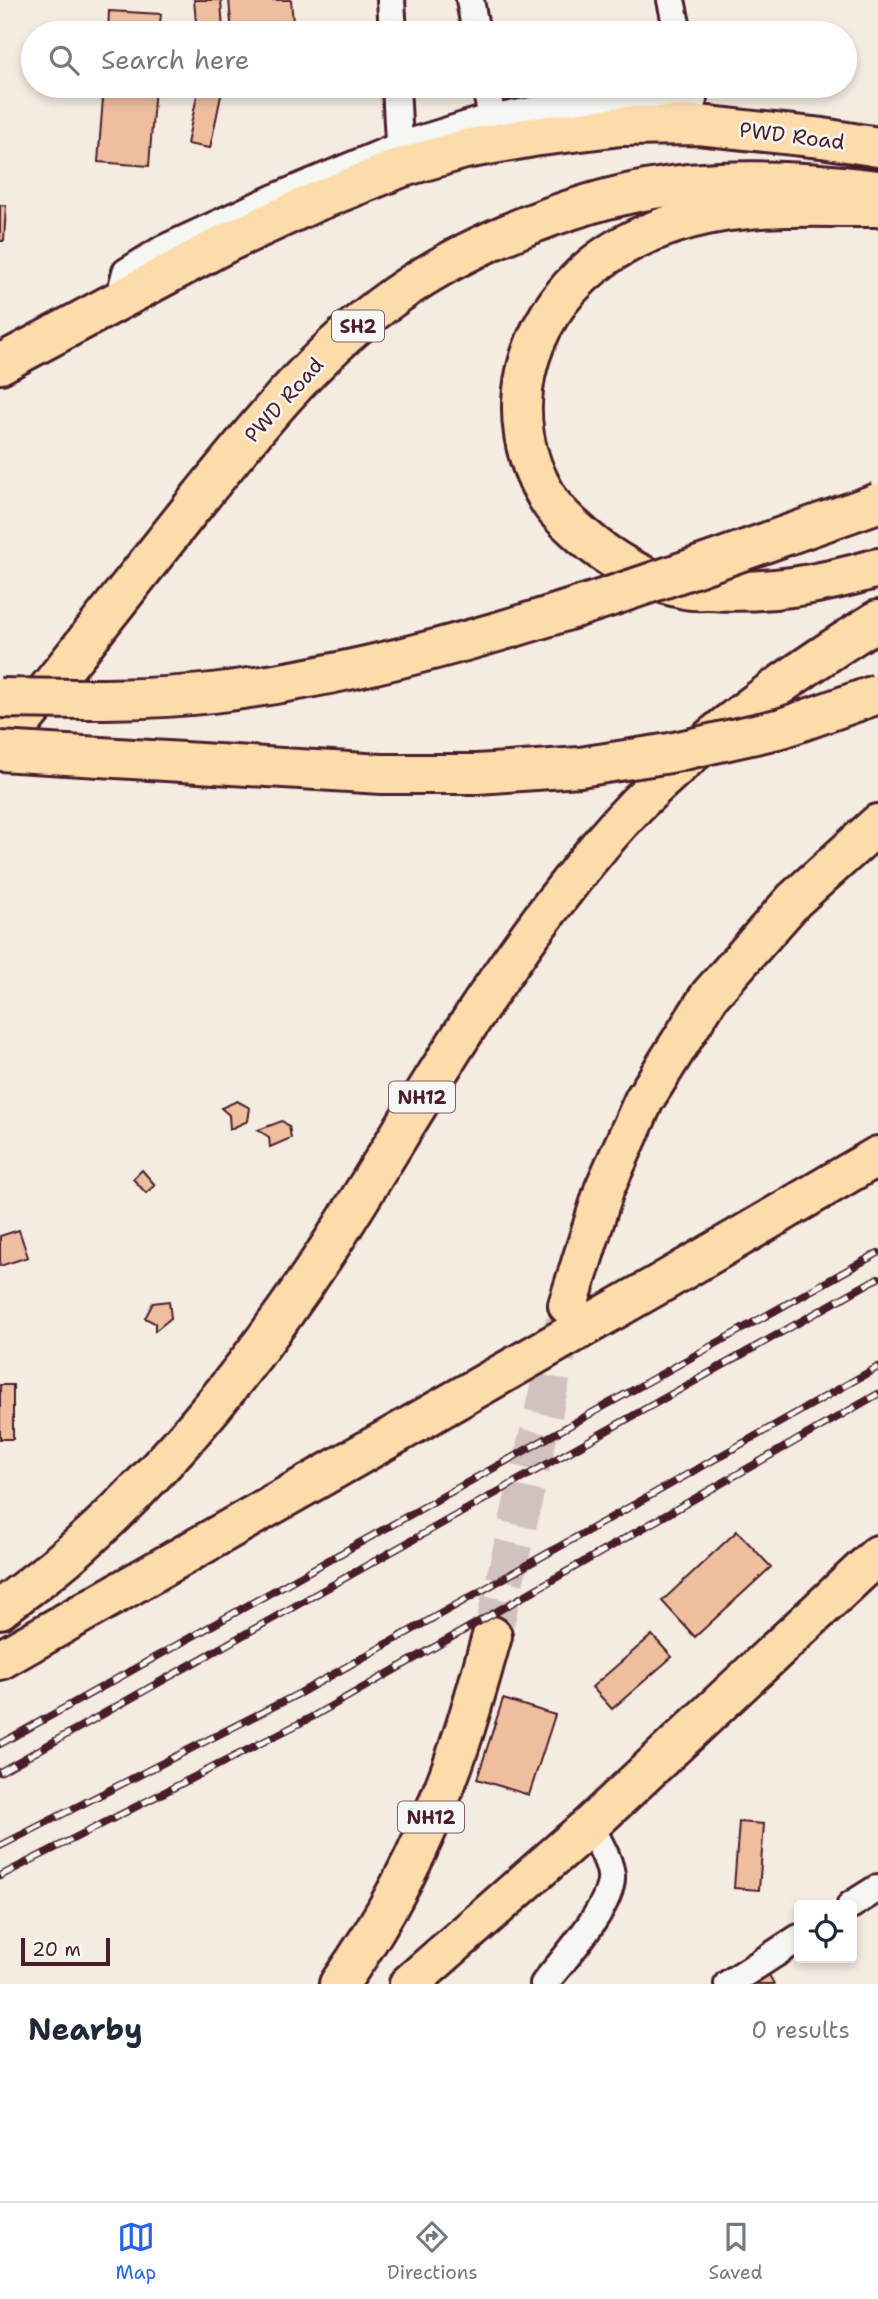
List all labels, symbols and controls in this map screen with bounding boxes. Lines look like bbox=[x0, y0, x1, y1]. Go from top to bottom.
search box bbox=[21, 21, 857, 98]
icon: search bbox=[45, 41, 83, 79]
text: Search here bbox=[101, 42, 250, 77]
street label: PWD Road bbox=[738, 116, 846, 156]
road number: SH2 bbox=[332, 310, 384, 342]
street label: PWD Road bbox=[238, 351, 330, 449]
road number: NH12 bbox=[389, 1082, 455, 1112]
road number: NH12 bbox=[398, 1801, 464, 1832]
map controls bbox=[794, 1900, 857, 1963]
button: locate bbox=[794, 1900, 857, 1963]
scale bar bbox=[21, 1935, 110, 1967]
text: 20 m bbox=[32, 1937, 81, 1962]
text: Nearby bbox=[28, 2009, 143, 2050]
text: 0 results bbox=[751, 2015, 850, 2045]
tab: Map bbox=[115, 2218, 156, 2285]
tab: Directions bbox=[387, 2218, 478, 2285]
tab: Saved bbox=[709, 2218, 763, 2285]

